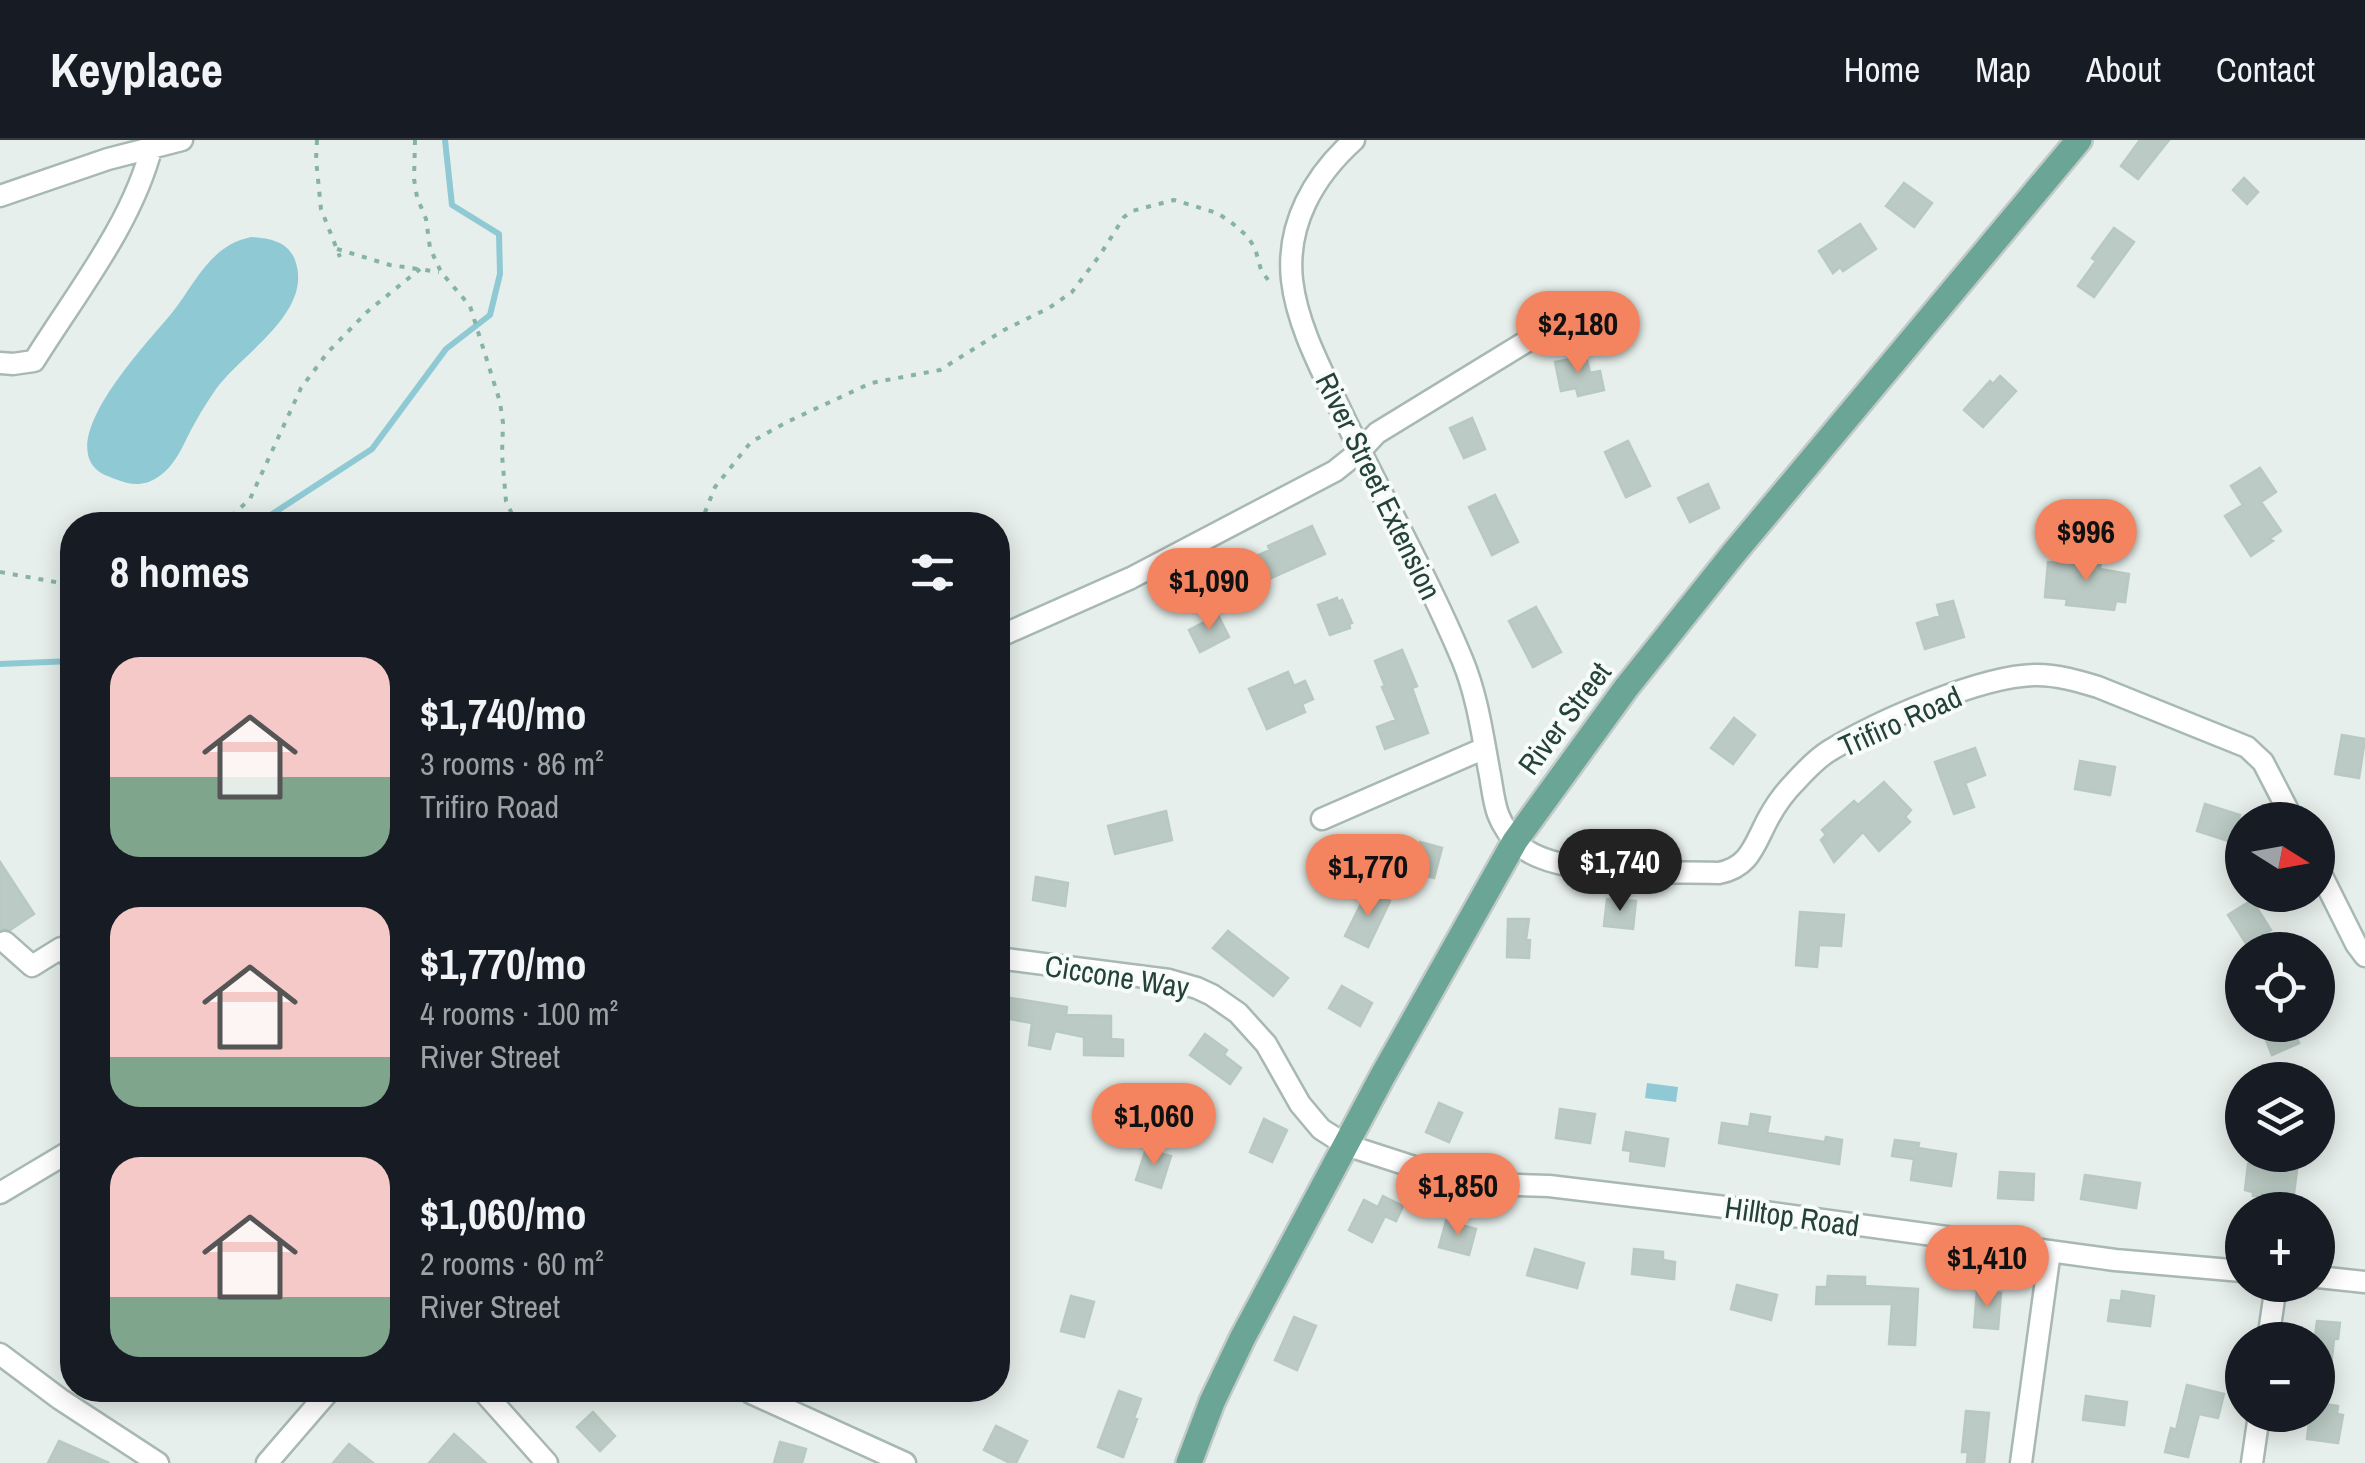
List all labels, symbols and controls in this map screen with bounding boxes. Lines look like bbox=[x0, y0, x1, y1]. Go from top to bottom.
text: Keyplace bbox=[50, 37, 223, 102]
text: Home bbox=[1844, 46, 1920, 93]
text: Map bbox=[1975, 46, 2031, 93]
text: About bbox=[2086, 46, 2161, 93]
text: Contact bbox=[2216, 46, 2315, 93]
pin: $2,180 bbox=[1497, 291, 1659, 376]
text: $2,180 bbox=[1538, 302, 1618, 345]
street label: River Street Extension bbox=[1307, 366, 1451, 606]
pin: $996 bbox=[2027, 499, 2145, 584]
text: $996 bbox=[2057, 510, 2115, 553]
text: 8 homes bbox=[110, 544, 250, 600]
icon: filters bbox=[905, 545, 960, 600]
pin: $1,090 bbox=[1128, 548, 1290, 633]
text: $1,090 bbox=[1169, 559, 1249, 602]
street label: River Street bbox=[1509, 653, 1620, 782]
street label: Trifiro Road bbox=[1832, 676, 1968, 766]
text: $1,740/mo bbox=[420, 686, 587, 742]
icon: home bbox=[190, 697, 310, 817]
text: 3 rooms · 86 m² bbox=[420, 742, 604, 785]
text: Trifiro Road bbox=[420, 785, 559, 828]
north arrow bbox=[2225, 802, 2335, 912]
map controls bbox=[2225, 802, 2335, 1432]
pin: $1,740 bbox=[1539, 829, 1701, 914]
pin: $1,770 bbox=[1287, 834, 1449, 919]
text: $1,740 bbox=[1580, 840, 1660, 883]
text: $1,770 bbox=[1328, 845, 1408, 888]
button: locate bbox=[2225, 932, 2335, 1042]
text: $1,770/mo bbox=[420, 936, 587, 992]
street label: Ciccone Way bbox=[1042, 945, 1193, 1007]
icon: home bbox=[190, 947, 310, 1067]
text: 4 rooms · 100 m² bbox=[420, 992, 618, 1035]
text: River Street bbox=[420, 1035, 560, 1078]
button: layers bbox=[2225, 1062, 2335, 1172]
pin: $1,060 bbox=[1073, 1083, 1235, 1168]
text: $1,060 bbox=[1114, 1094, 1194, 1137]
pin: $1,850 bbox=[1377, 1153, 1539, 1238]
text: $1,850 bbox=[1418, 1164, 1498, 1207]
text: $1,060/mo bbox=[420, 1186, 587, 1242]
street label: Hilltop Road bbox=[1722, 1187, 1862, 1245]
button: + bbox=[2225, 1192, 2335, 1302]
icon: home bbox=[190, 1197, 310, 1317]
pin: $1,410 bbox=[1906, 1225, 2068, 1310]
text: $1,410 bbox=[1947, 1236, 2027, 1279]
text: 2 rooms · 60 m² bbox=[420, 1242, 604, 1285]
text: River Street bbox=[420, 1285, 560, 1328]
button: − bbox=[2225, 1322, 2335, 1432]

